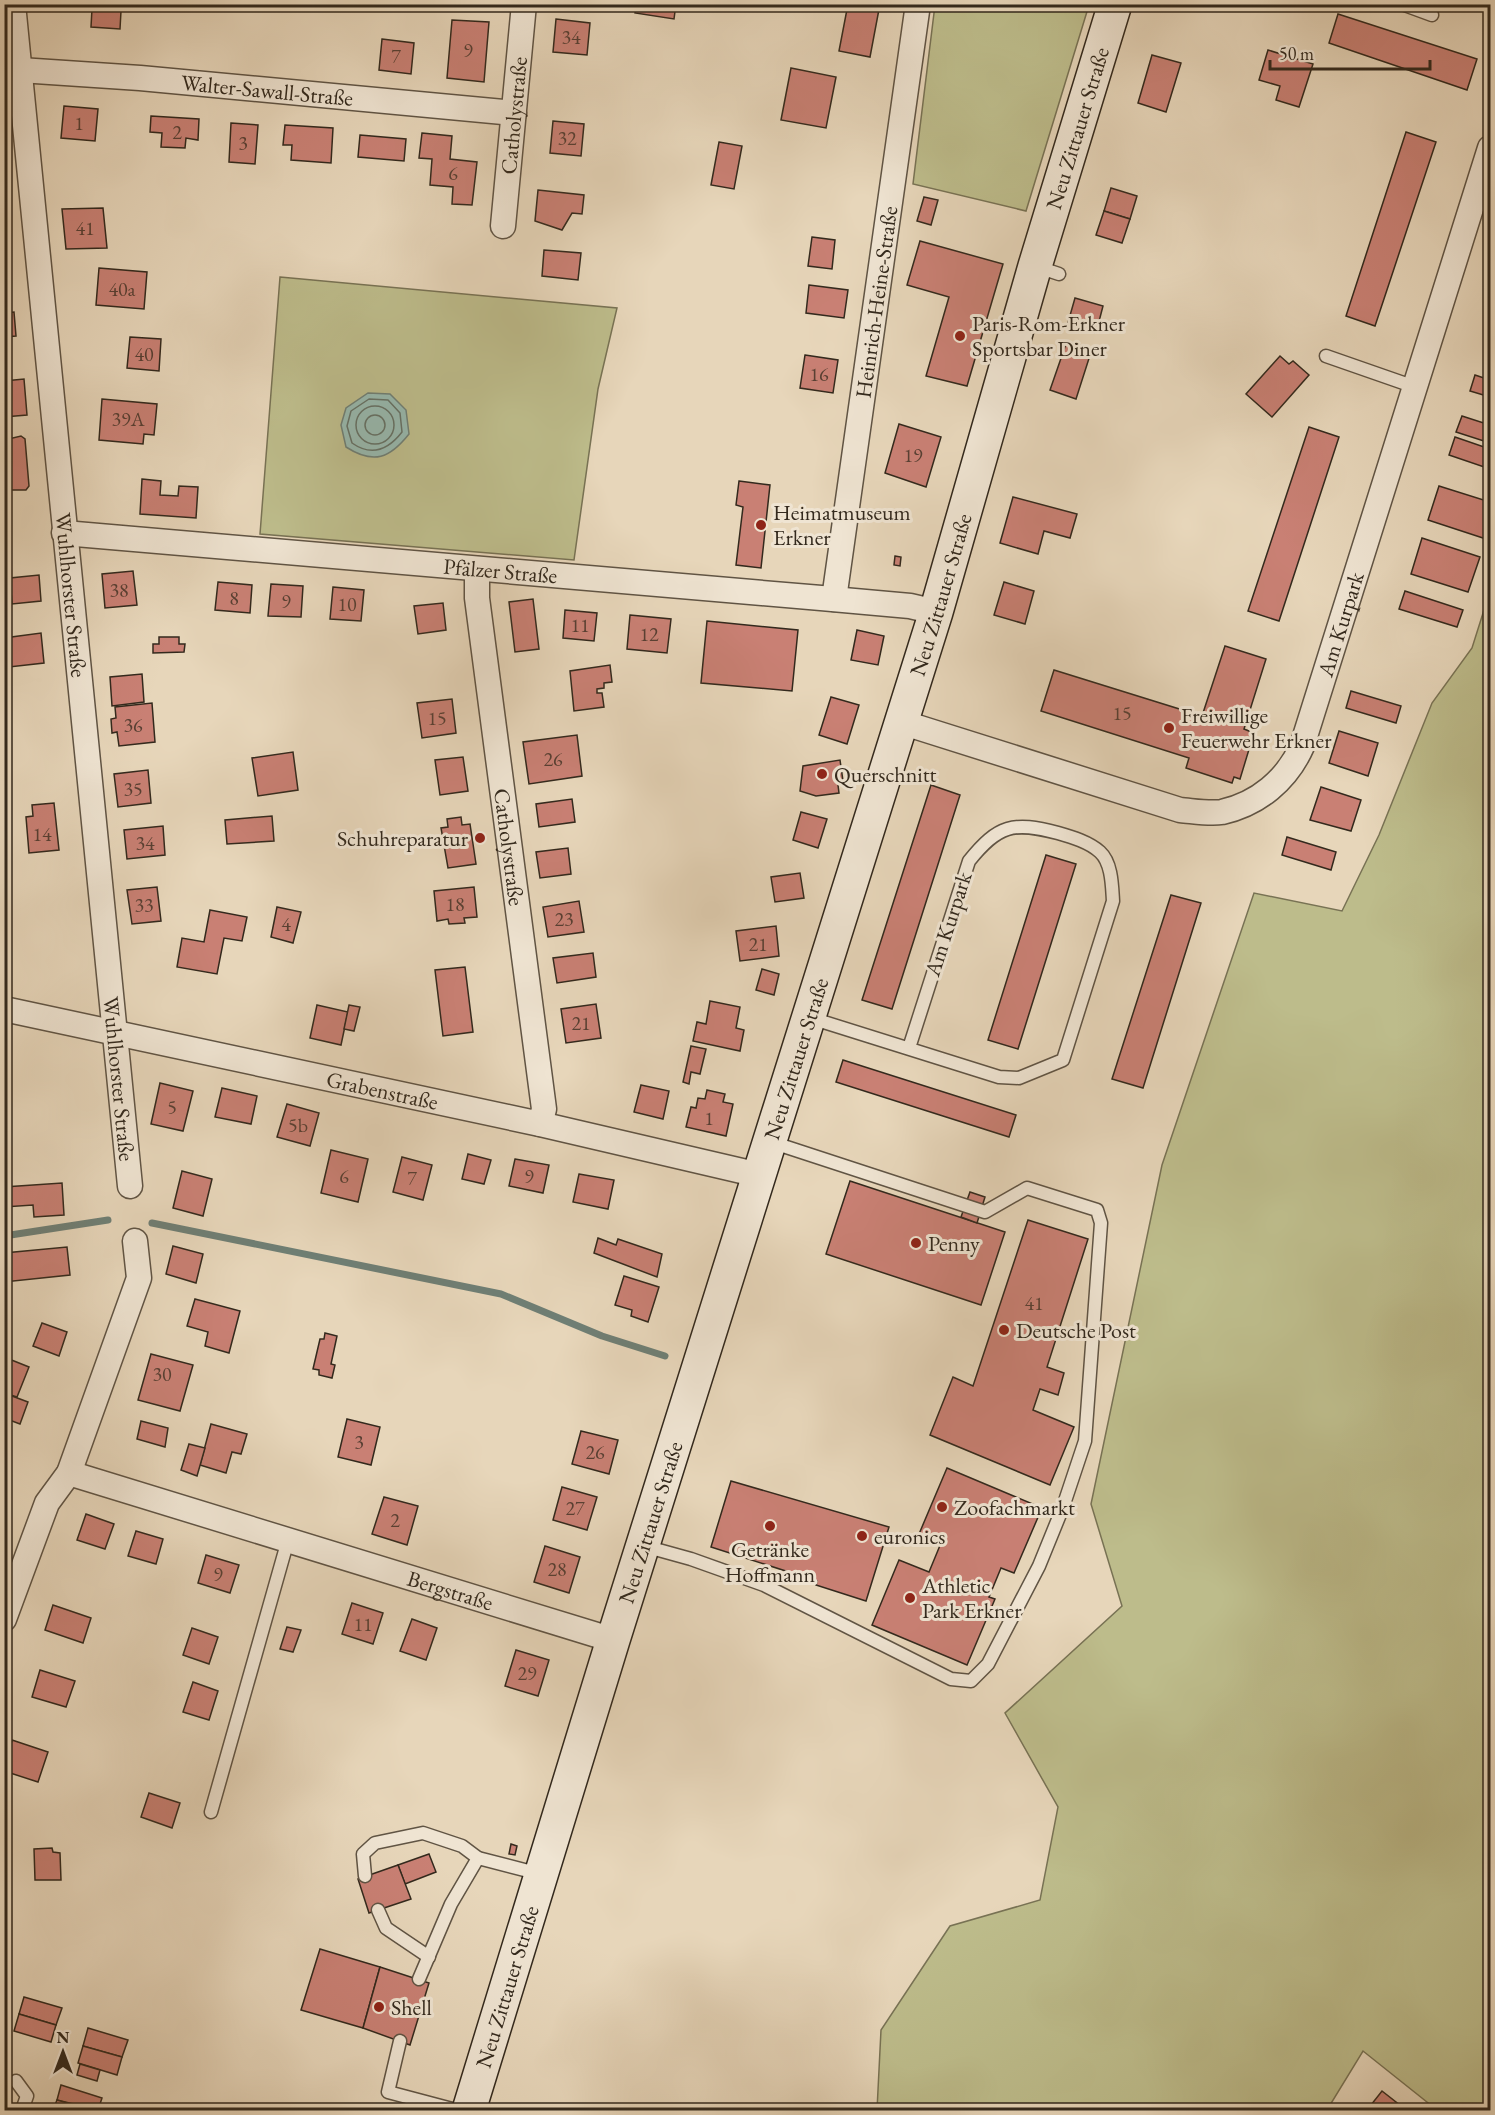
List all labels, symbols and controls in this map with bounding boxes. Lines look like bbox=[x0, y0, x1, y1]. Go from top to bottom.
house number: 34 bbox=[561, 24, 581, 50]
scale bar bbox=[1270, 33, 1430, 71]
house number: 9 bbox=[463, 37, 473, 63]
text: 50 m bbox=[1279, 42, 1314, 65]
house number: 7 bbox=[391, 43, 401, 69]
street label: Neu Zittauer Straße bbox=[1039, 43, 1116, 213]
street label: Catholystraße bbox=[493, 55, 533, 176]
street label: Walter-Sawall-Straße bbox=[180, 67, 355, 112]
house number: 1 bbox=[74, 110, 84, 136]
house number: 2 bbox=[172, 119, 182, 145]
house number: 32 bbox=[557, 125, 577, 151]
house number: 3 bbox=[238, 130, 248, 156]
house number: 6 bbox=[448, 160, 458, 186]
street label: Heinrich-Heine-Straße bbox=[848, 204, 904, 400]
house number: 41 bbox=[75, 215, 95, 241]
house number: 40a bbox=[108, 276, 136, 302]
place label: Paris-Rom-Erkner Sportsbar Diner bbox=[972, 309, 1126, 363]
marker: Paris-Rom-Erkner Sportsbar Diner bbox=[953, 329, 967, 343]
house number: 40 bbox=[134, 341, 154, 367]
house number: 16 bbox=[809, 361, 829, 387]
house number: 39A bbox=[111, 406, 145, 432]
house number: 19 bbox=[903, 442, 923, 468]
place label: Heimatmuseum Erkner bbox=[773, 498, 911, 552]
street label: Neu Zittauer Straße bbox=[902, 510, 978, 680]
street label: Wuhlhorster Straße bbox=[49, 511, 94, 679]
marker: Heimatmuseum Erkner bbox=[754, 518, 768, 532]
street label: Pfälzer Straße bbox=[442, 551, 559, 590]
street label: Am Kurpark bbox=[1310, 568, 1371, 681]
house number: 38 bbox=[109, 577, 129, 603]
house number: 8 bbox=[229, 585, 239, 611]
house number: 9 bbox=[281, 588, 291, 614]
house number: 10 bbox=[337, 591, 357, 617]
house number: 11 bbox=[570, 612, 590, 638]
house number: 12 bbox=[639, 621, 659, 647]
house number: 15 bbox=[1112, 700, 1132, 726]
place label: Freiwillige Feuerwehr Erkner bbox=[1181, 701, 1332, 755]
house number: 15 bbox=[427, 705, 447, 731]
house number: 36 bbox=[123, 712, 143, 738]
marker: Freiwillige Feuerwehr Erkner bbox=[1162, 721, 1176, 735]
house number: 26 bbox=[543, 746, 563, 772]
place label: Querschnitt bbox=[834, 760, 937, 789]
marker: Querschnitt bbox=[815, 767, 829, 781]
house number: 35 bbox=[123, 776, 143, 802]
street label: Catholystraße bbox=[488, 786, 532, 908]
house number: 14 bbox=[32, 821, 52, 847]
place label: Schuhreparatur bbox=[337, 824, 469, 853]
house number: 34 bbox=[135, 830, 155, 856]
marker: Schuhreparatur bbox=[473, 831, 487, 845]
street label: Am Kurpark bbox=[917, 867, 979, 981]
house number: 18 bbox=[445, 891, 465, 917]
house number: 33 bbox=[134, 892, 154, 918]
house number: 23 bbox=[554, 906, 574, 932]
house number: 4 bbox=[281, 911, 291, 937]
house number: 21 bbox=[748, 931, 768, 957]
street label: Neu Zittauer Straße bbox=[757, 974, 835, 1143]
street label: Wuhlhorster Straße bbox=[97, 995, 142, 1163]
house number: 21 bbox=[571, 1010, 591, 1036]
street label: Grabenstraße bbox=[324, 1064, 441, 1116]
house number: 5 bbox=[167, 1094, 177, 1120]
house number: 1 bbox=[704, 1105, 714, 1131]
house number: 5b bbox=[288, 1112, 308, 1138]
house number: 6 bbox=[339, 1163, 349, 1189]
house number: 9 bbox=[524, 1163, 534, 1189]
house number: 7 bbox=[407, 1165, 417, 1191]
place label: Penny bbox=[928, 1229, 980, 1258]
marker: Penny bbox=[909, 1236, 923, 1250]
house number: 41 bbox=[1024, 1290, 1044, 1316]
place label: Deutsche Post bbox=[1016, 1316, 1136, 1345]
marker: Deutsche Post bbox=[997, 1323, 1011, 1337]
house number: 30 bbox=[152, 1361, 172, 1387]
house number: 3 bbox=[354, 1429, 364, 1455]
street label: Neu Zittauer Straße bbox=[611, 1437, 689, 1607]
house number: 26 bbox=[585, 1439, 605, 1465]
place label: Zoofachmarkt bbox=[954, 1493, 1075, 1522]
house number: 27 bbox=[565, 1495, 585, 1521]
marker: Zoofachmarkt bbox=[935, 1500, 949, 1514]
house number: 2 bbox=[390, 1507, 400, 1533]
marker: Getränke Hoffmann bbox=[763, 1519, 777, 1533]
place label: euronics bbox=[874, 1522, 945, 1551]
marker: euronics bbox=[855, 1529, 869, 1543]
place label: Getränke Hoffmann bbox=[725, 1535, 816, 1589]
house number: 28 bbox=[547, 1556, 567, 1582]
house number: 9 bbox=[213, 1561, 223, 1587]
street label: Bergstraße bbox=[404, 1563, 497, 1617]
place label: Athletic Park Erkner bbox=[921, 1571, 1022, 1625]
marker: Athletic Park Erkner bbox=[903, 1591, 917, 1605]
house number: 11 bbox=[353, 1611, 373, 1637]
house number: 29 bbox=[517, 1660, 537, 1686]
street label: Neu Zittauer Straße bbox=[468, 1902, 545, 2071]
place label: Shell bbox=[391, 1993, 432, 2022]
marker: Shell bbox=[372, 2000, 386, 2014]
north arrow bbox=[33, 2022, 93, 2082]
text: N bbox=[57, 2027, 70, 2048]

